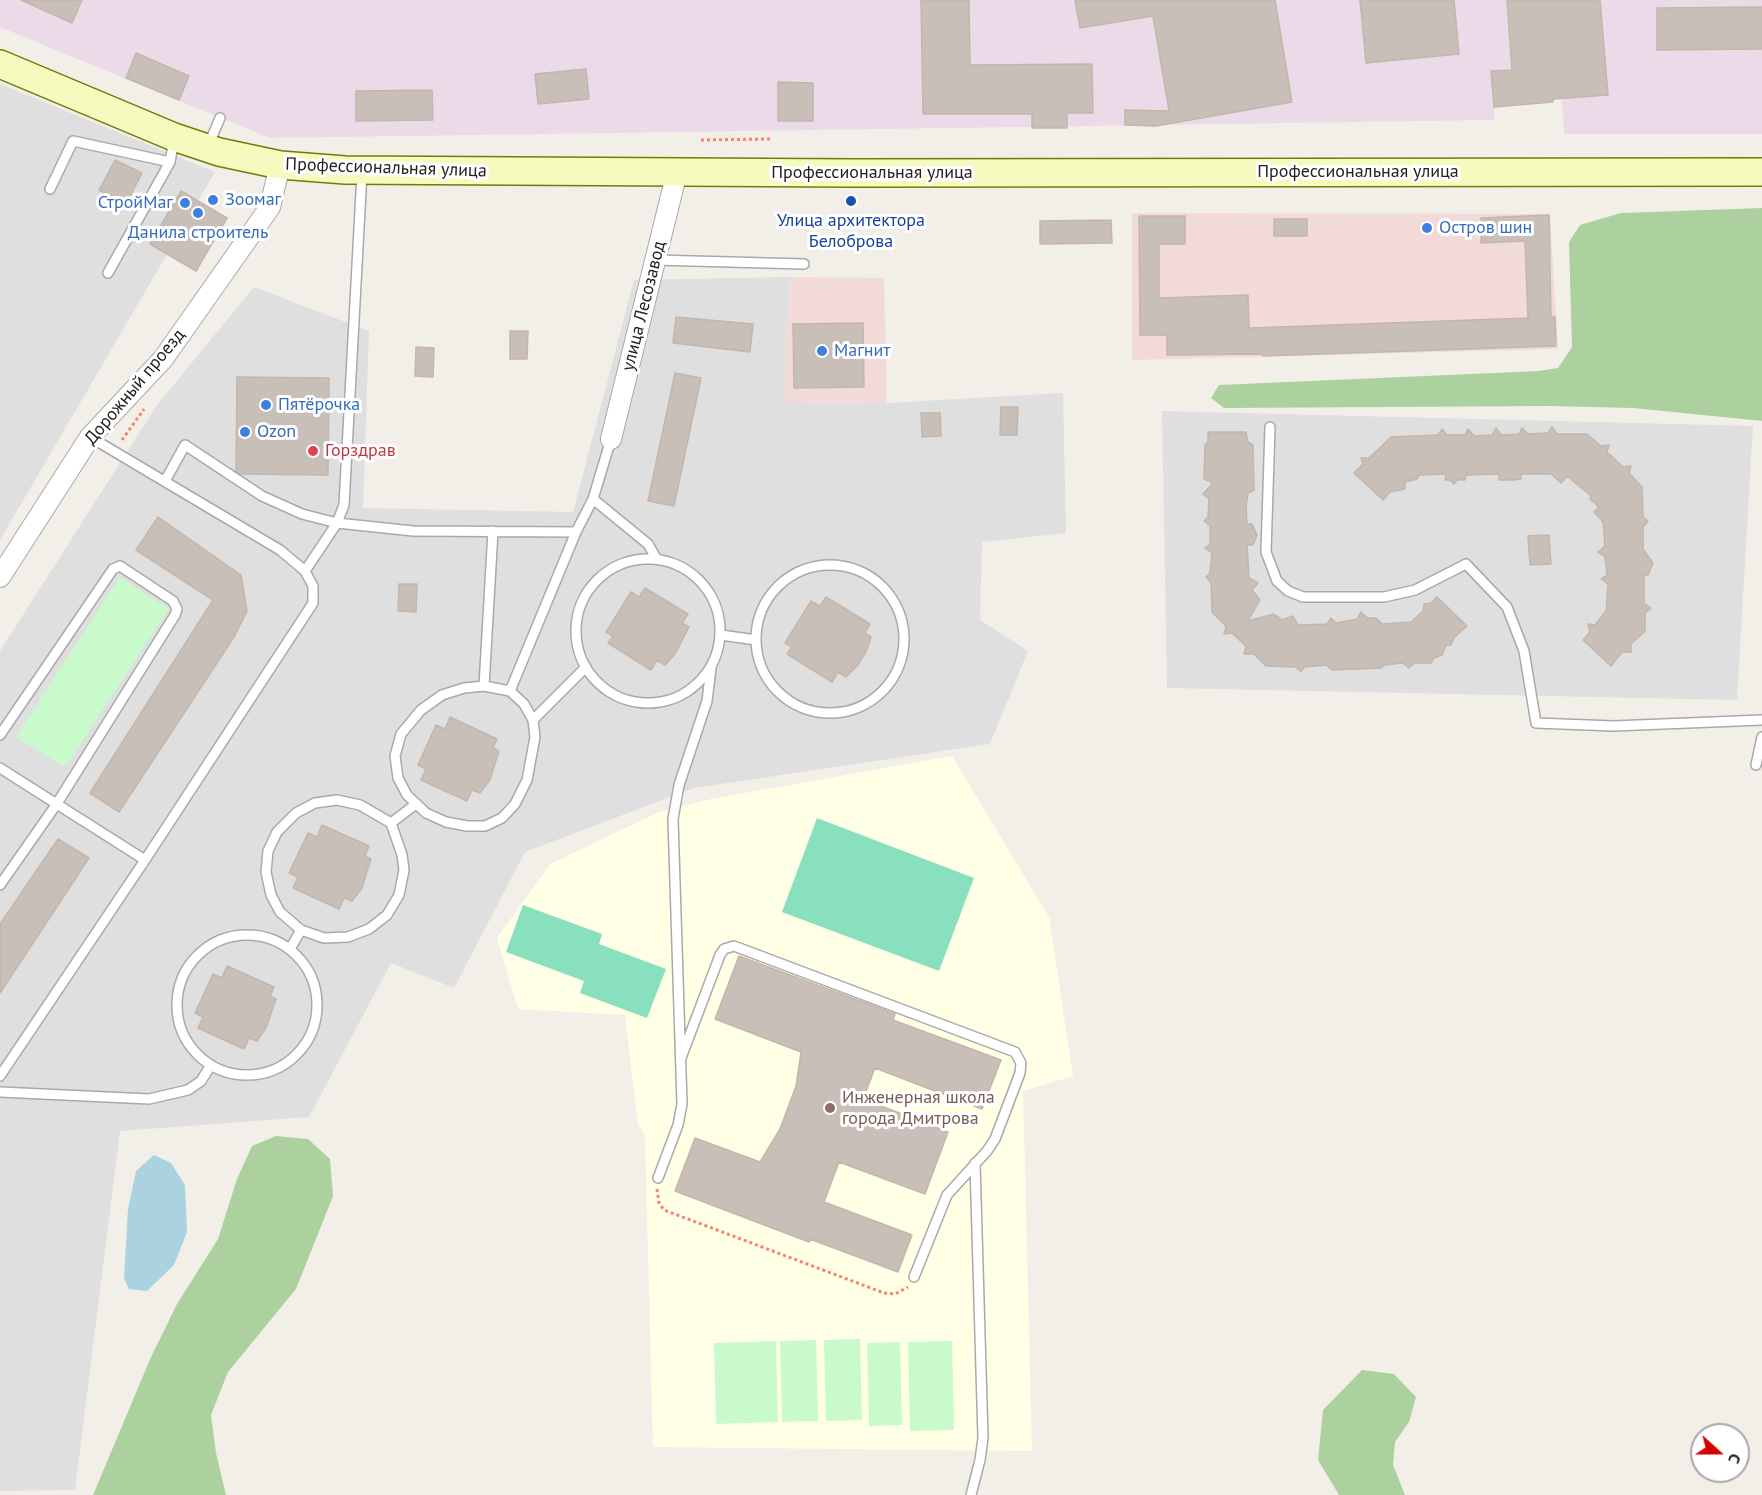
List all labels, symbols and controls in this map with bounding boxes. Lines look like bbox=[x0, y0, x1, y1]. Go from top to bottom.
street label: Профессиональная улица bbox=[285, 154, 487, 182]
street label: Профессиональная улица bbox=[1257, 161, 1459, 183]
street label: Профессиональная улица bbox=[771, 162, 973, 184]
place label: Зоомаг bbox=[225, 189, 281, 211]
place label: СтройМаг bbox=[98, 192, 173, 214]
marker: Зоомаг bbox=[206, 193, 220, 207]
marker: Улица архитектора Белоброва bbox=[844, 194, 858, 208]
marker: СтройМаг bbox=[178, 196, 192, 210]
marker: Данила строитель bbox=[191, 206, 205, 220]
place label: Улица архитектора Белоброва bbox=[777, 210, 925, 252]
place label: Остров шин bbox=[1439, 217, 1532, 239]
marker: Остров шин bbox=[1420, 221, 1434, 235]
place label: Данила строитель bbox=[128, 222, 268, 244]
street label: улица Лесозавод bbox=[617, 239, 671, 373]
street label: Дорожный проезд bbox=[80, 325, 190, 449]
place label: Магнит bbox=[834, 340, 891, 362]
marker: Магнит bbox=[815, 344, 829, 358]
place label: Пятёрочка bbox=[278, 394, 360, 416]
marker: Пятёрочка bbox=[259, 398, 273, 412]
place label: Ozon bbox=[257, 421, 296, 443]
marker: Ozon bbox=[238, 425, 252, 439]
place label: Горздрав bbox=[325, 440, 396, 462]
marker: Горздрав bbox=[306, 444, 320, 458]
place label: Инженерная школа города Дмитрова bbox=[842, 1087, 995, 1130]
marker: Инженерная школа города Дмитрова bbox=[823, 1101, 837, 1115]
north arrow bbox=[1690, 1423, 1750, 1483]
text: С bbox=[1724, 1451, 1746, 1466]

